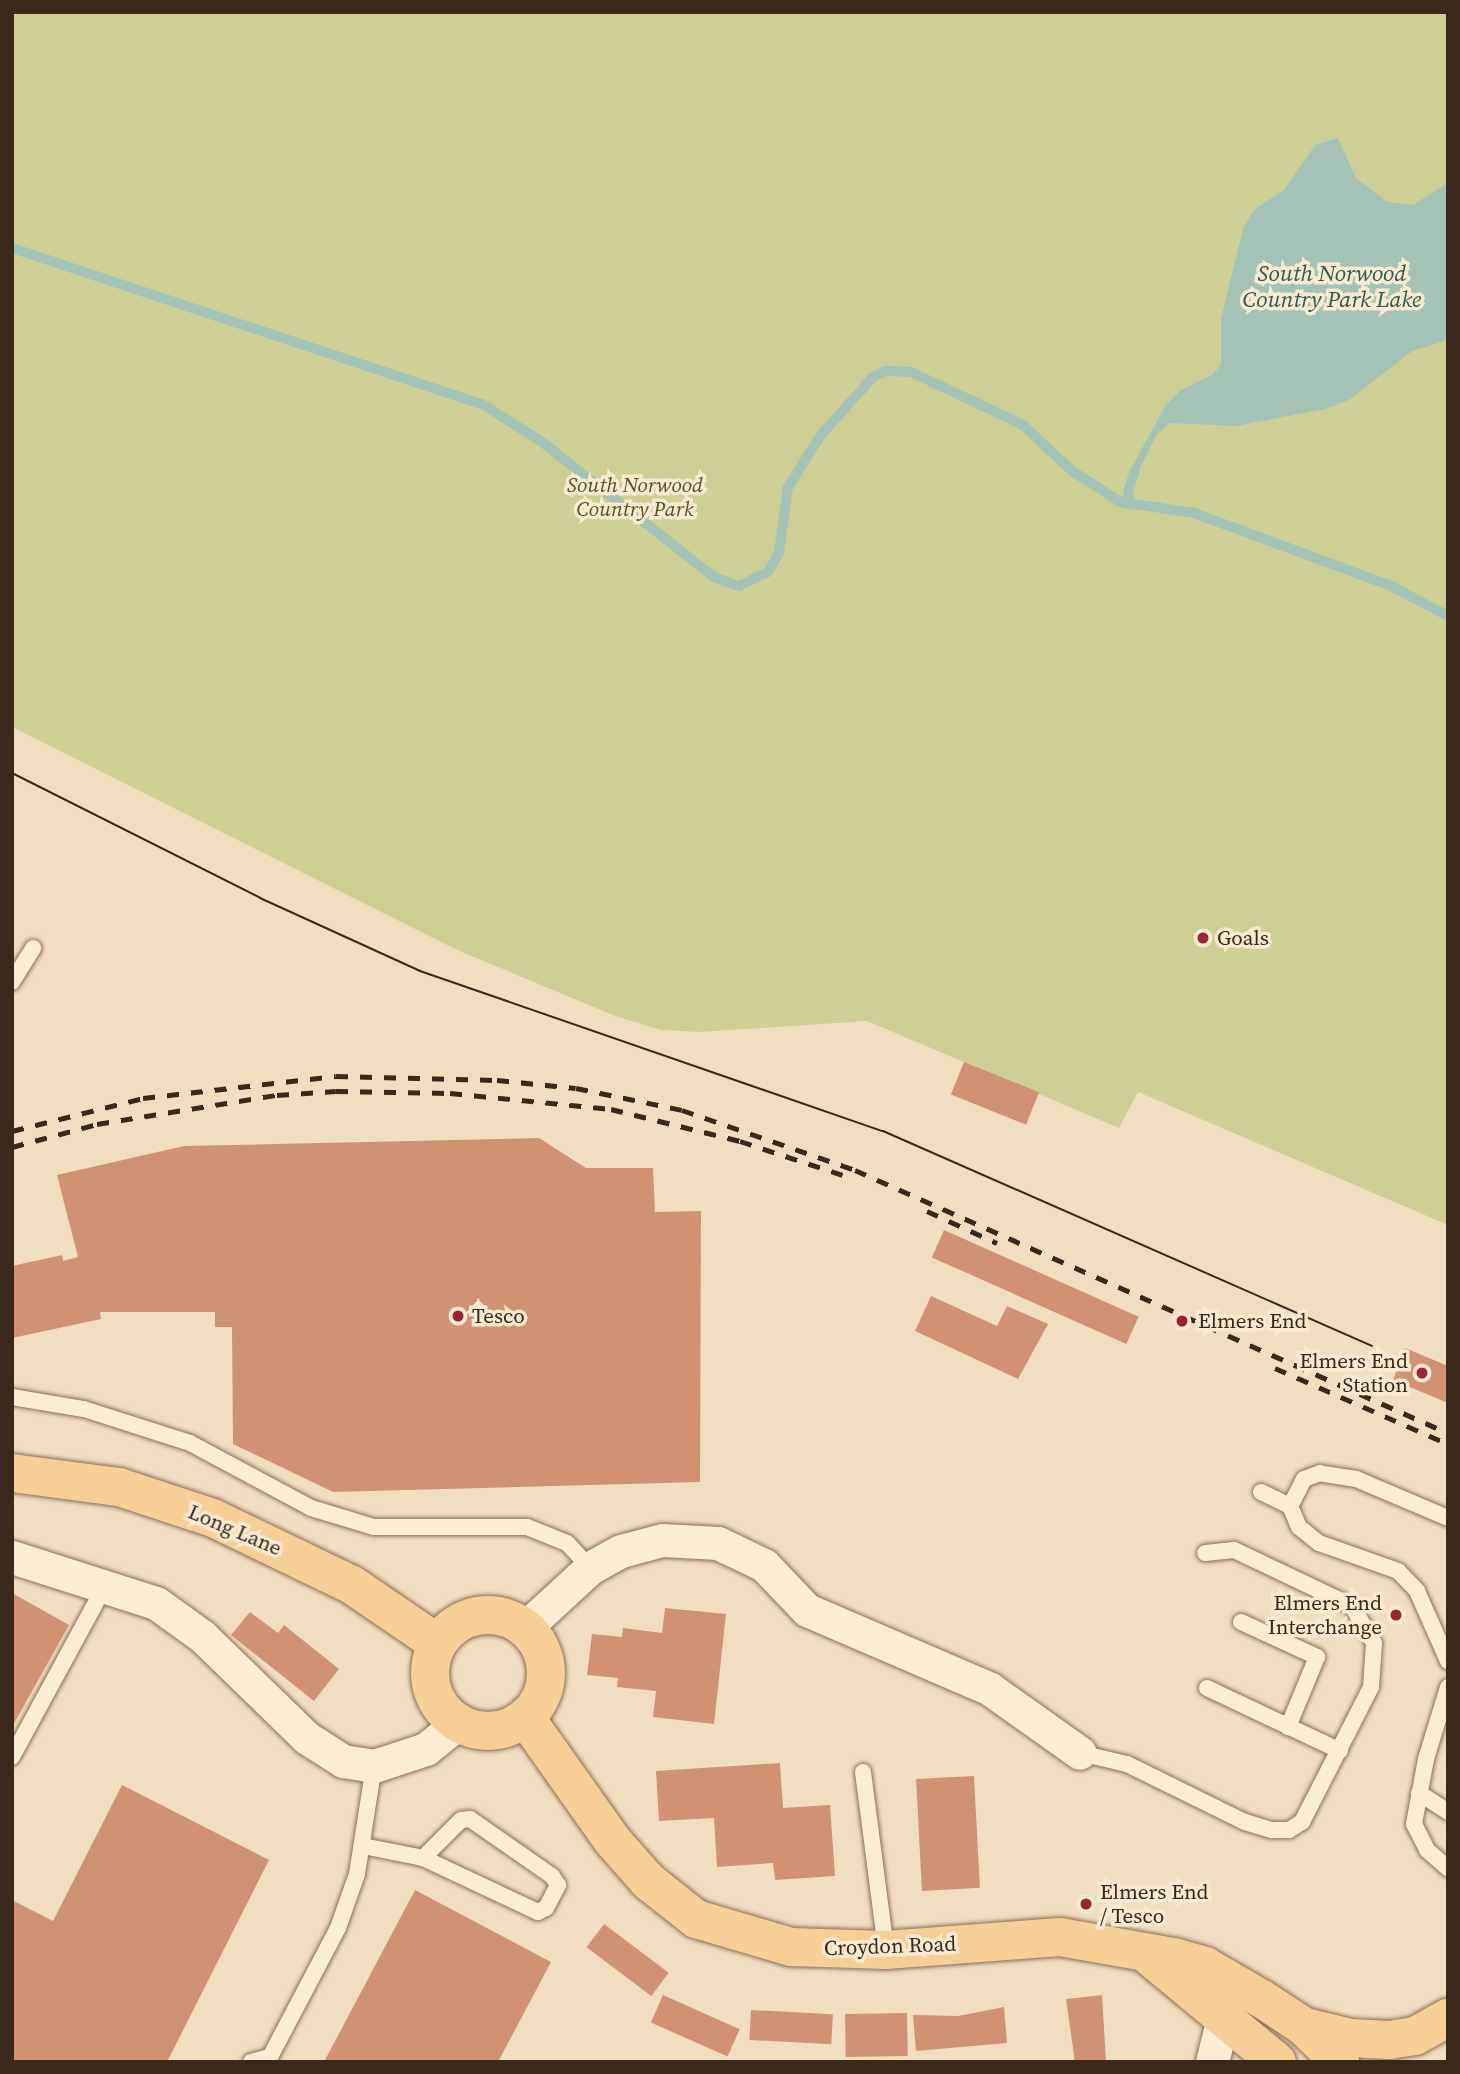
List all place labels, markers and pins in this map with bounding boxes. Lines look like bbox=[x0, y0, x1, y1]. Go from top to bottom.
place label: Goals bbox=[1217, 925, 1269, 951]
marker: Goals bbox=[1195, 930, 1211, 946]
place label: Tesco bbox=[472, 1303, 525, 1329]
marker: Tesco bbox=[450, 1308, 466, 1324]
place label: Elmers End bbox=[1198, 1308, 1307, 1334]
marker: Elmers End bbox=[1172, 1311, 1192, 1331]
place label: Elmers End Station bbox=[1299, 1348, 1408, 1398]
marker: Elmers End Station bbox=[1414, 1365, 1430, 1381]
place label: Elmers End Interchange bbox=[1268, 1590, 1382, 1640]
marker: Elmers End Interchange bbox=[1388, 1607, 1404, 1623]
place label: Elmers End / Tesco bbox=[1100, 1879, 1209, 1929]
marker: Elmers End / Tesco bbox=[1078, 1896, 1094, 1912]

